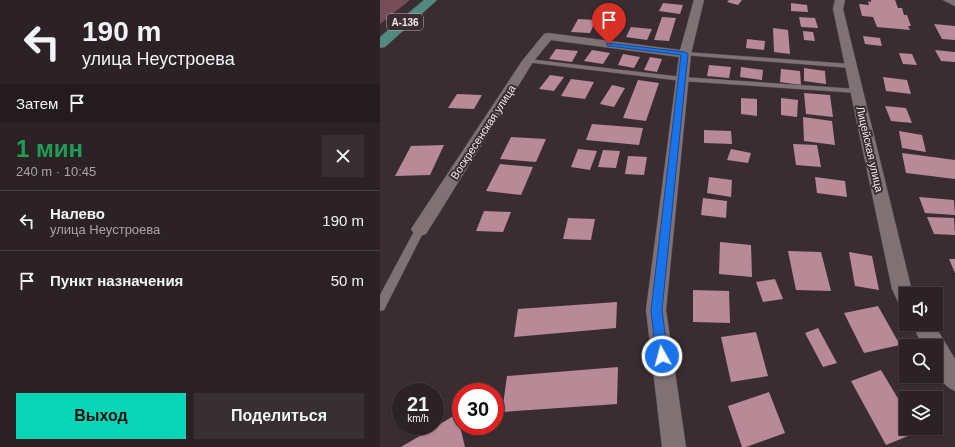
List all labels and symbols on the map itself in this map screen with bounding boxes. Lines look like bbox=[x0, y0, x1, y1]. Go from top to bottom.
pin bbox=[592, 3, 626, 44]
road number: А-136 bbox=[387, 14, 423, 30]
street label: Воскресенская улица bbox=[448, 82, 518, 181]
street label: Лицейская улица bbox=[854, 105, 886, 194]
position arrow bbox=[641, 335, 683, 377]
speed limit sign: 30 bbox=[452, 383, 504, 435]

